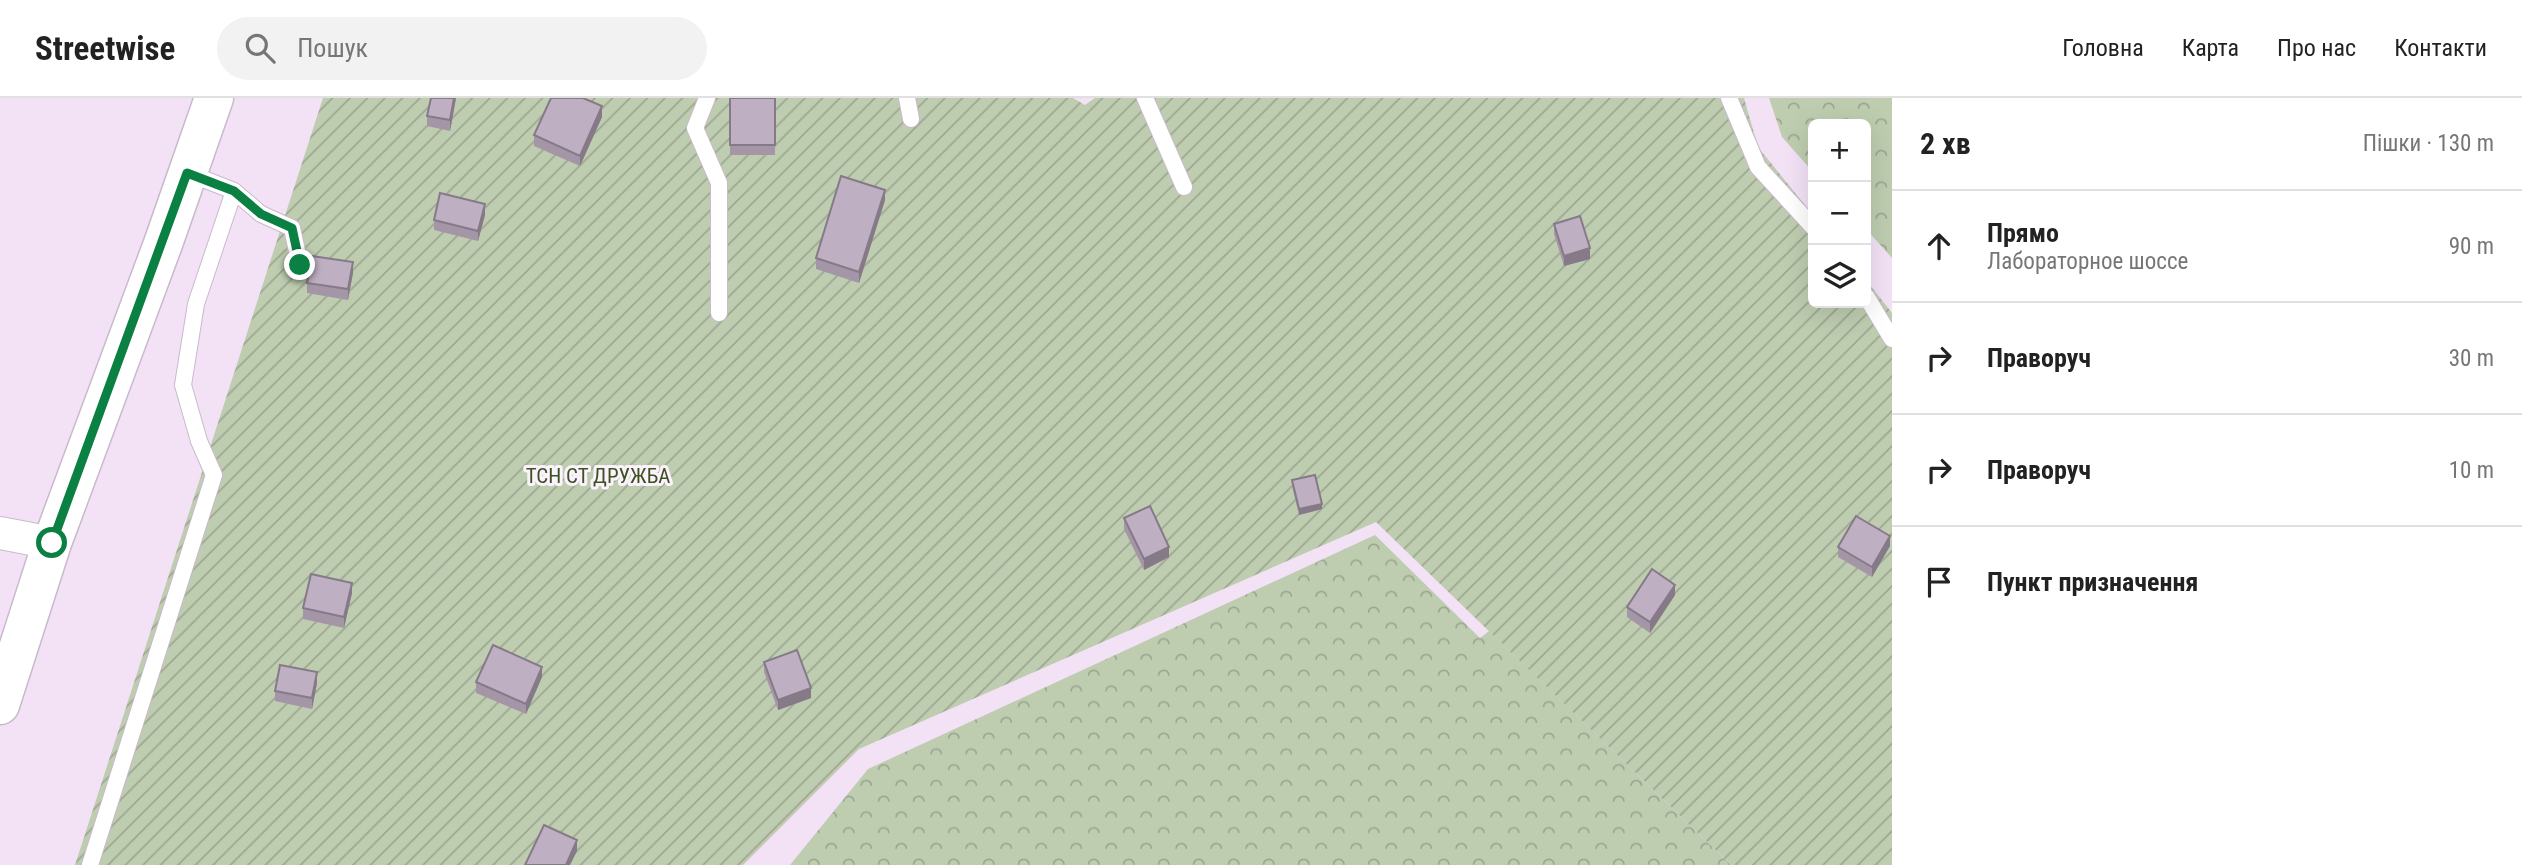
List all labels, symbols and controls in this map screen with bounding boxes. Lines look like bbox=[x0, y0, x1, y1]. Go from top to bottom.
search box bbox=[217, 17, 707, 80]
text: Streetwise bbox=[35, 29, 175, 68]
icon: search bbox=[241, 29, 279, 67]
text: Пошук bbox=[297, 33, 368, 63]
text: Головна bbox=[2062, 34, 2144, 62]
text: Карта bbox=[2182, 34, 2239, 62]
text: Про нас bbox=[2277, 34, 2356, 62]
text: Контакти bbox=[2394, 34, 2487, 62]
map controls bbox=[1808, 119, 1871, 308]
button: + bbox=[1808, 119, 1871, 182]
text: 2 хв bbox=[1920, 126, 1971, 161]
text: Пішки · 130 m bbox=[2363, 130, 2494, 157]
button: − bbox=[1808, 182, 1871, 245]
text: Прямо bbox=[1987, 218, 2059, 248]
icon: ahead bbox=[1920, 227, 1958, 265]
text: 90 m bbox=[2449, 233, 2494, 260]
button: layers bbox=[1808, 245, 1871, 308]
text: Лабораторное шоссе bbox=[1987, 248, 2188, 275]
route end bbox=[284, 249, 315, 280]
icon: right bbox=[1920, 339, 1958, 377]
text: Праворуч bbox=[1987, 343, 2091, 373]
text: 30 m bbox=[2449, 345, 2494, 372]
icon: right bbox=[1920, 451, 1958, 489]
text: Праворуч bbox=[1987, 455, 2091, 485]
text: 10 m bbox=[2449, 457, 2494, 484]
park label: ТСН СТ ДРУЖБА bbox=[526, 464, 670, 488]
route start bbox=[36, 527, 67, 558]
icon: arrive bbox=[1920, 563, 1958, 601]
text: Пункт призначення bbox=[1987, 567, 2198, 597]

